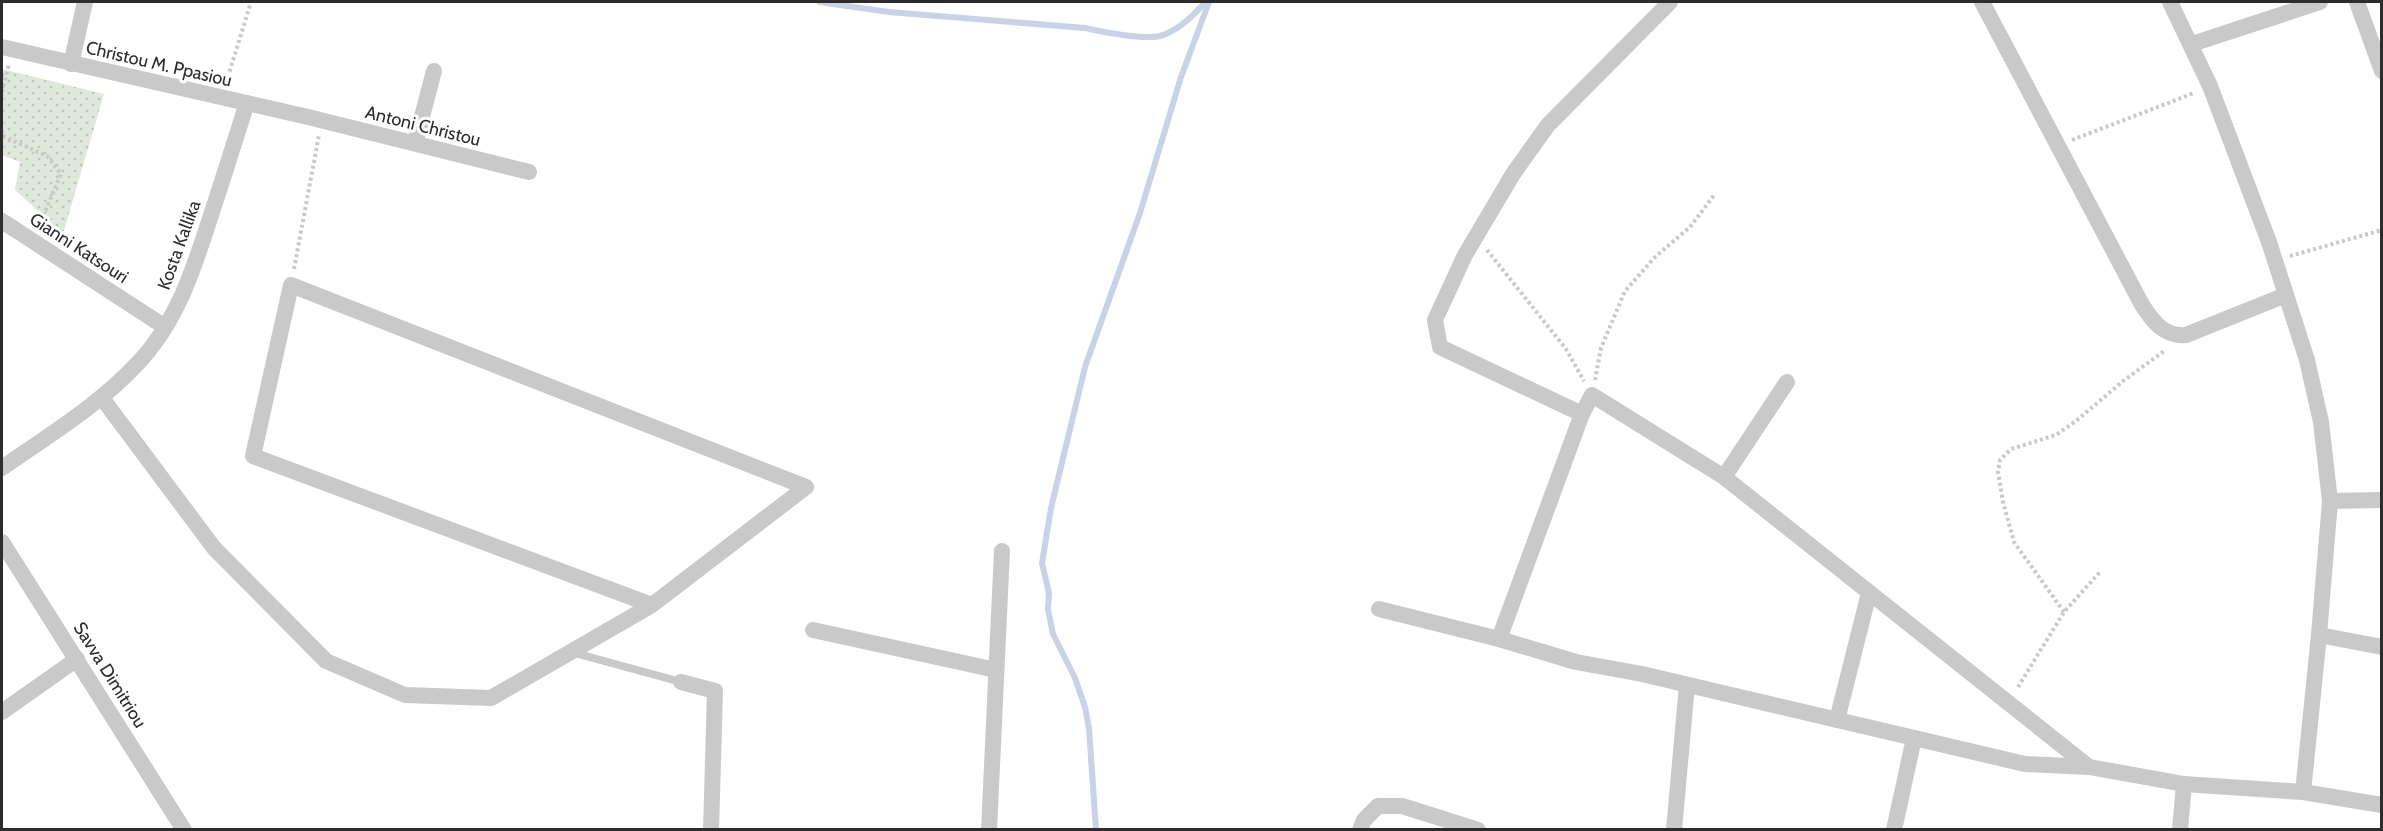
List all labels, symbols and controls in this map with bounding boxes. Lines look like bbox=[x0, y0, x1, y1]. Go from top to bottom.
street label: Christou M. Ppasiou bbox=[84, 37, 234, 91]
street label: Antoni Christou bbox=[363, 101, 483, 151]
street label: Kosta Kallika bbox=[153, 197, 205, 293]
street label: Gianni Katsouri bbox=[25, 208, 133, 288]
street label: Savva Dimitriou bbox=[69, 618, 151, 732]

